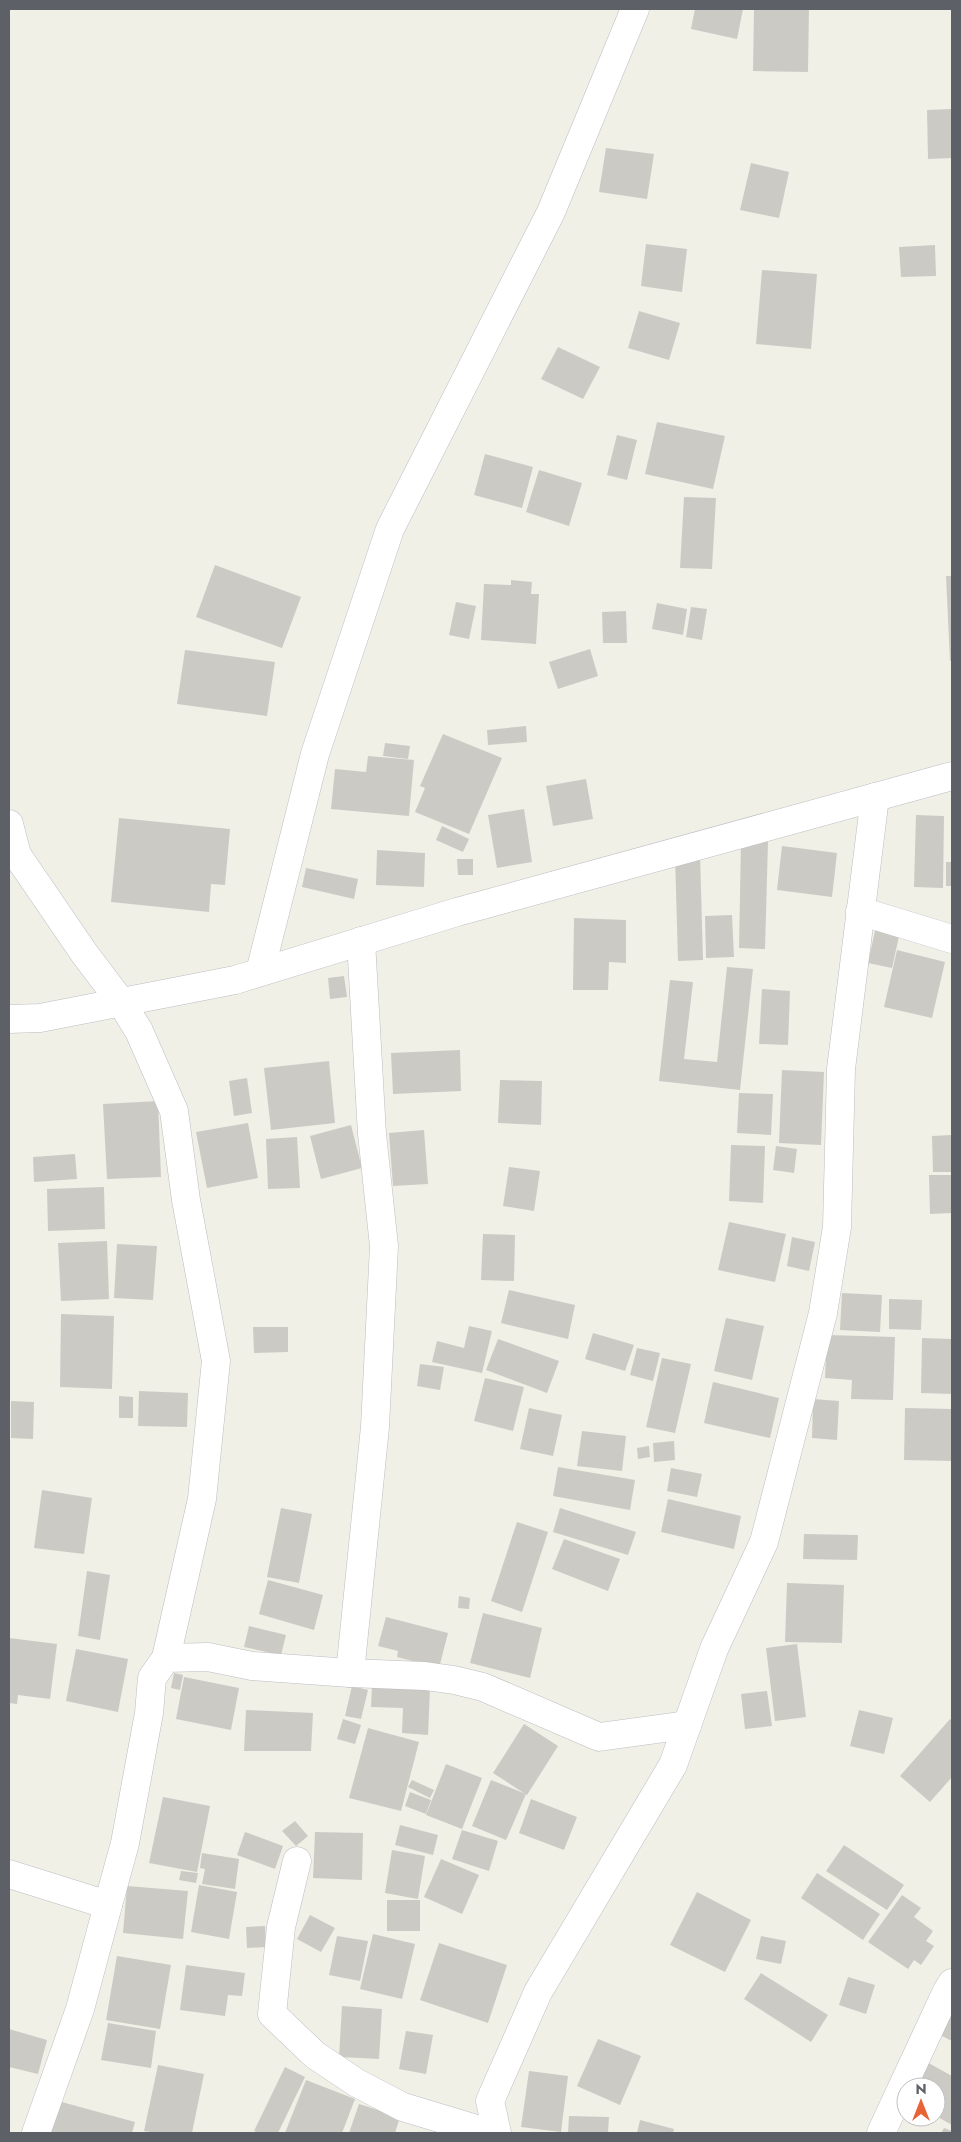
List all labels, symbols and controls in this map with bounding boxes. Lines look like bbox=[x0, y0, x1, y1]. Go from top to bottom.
north arrow bbox=[896, 2077, 946, 2127]
text: N bbox=[915, 2079, 927, 2099]

